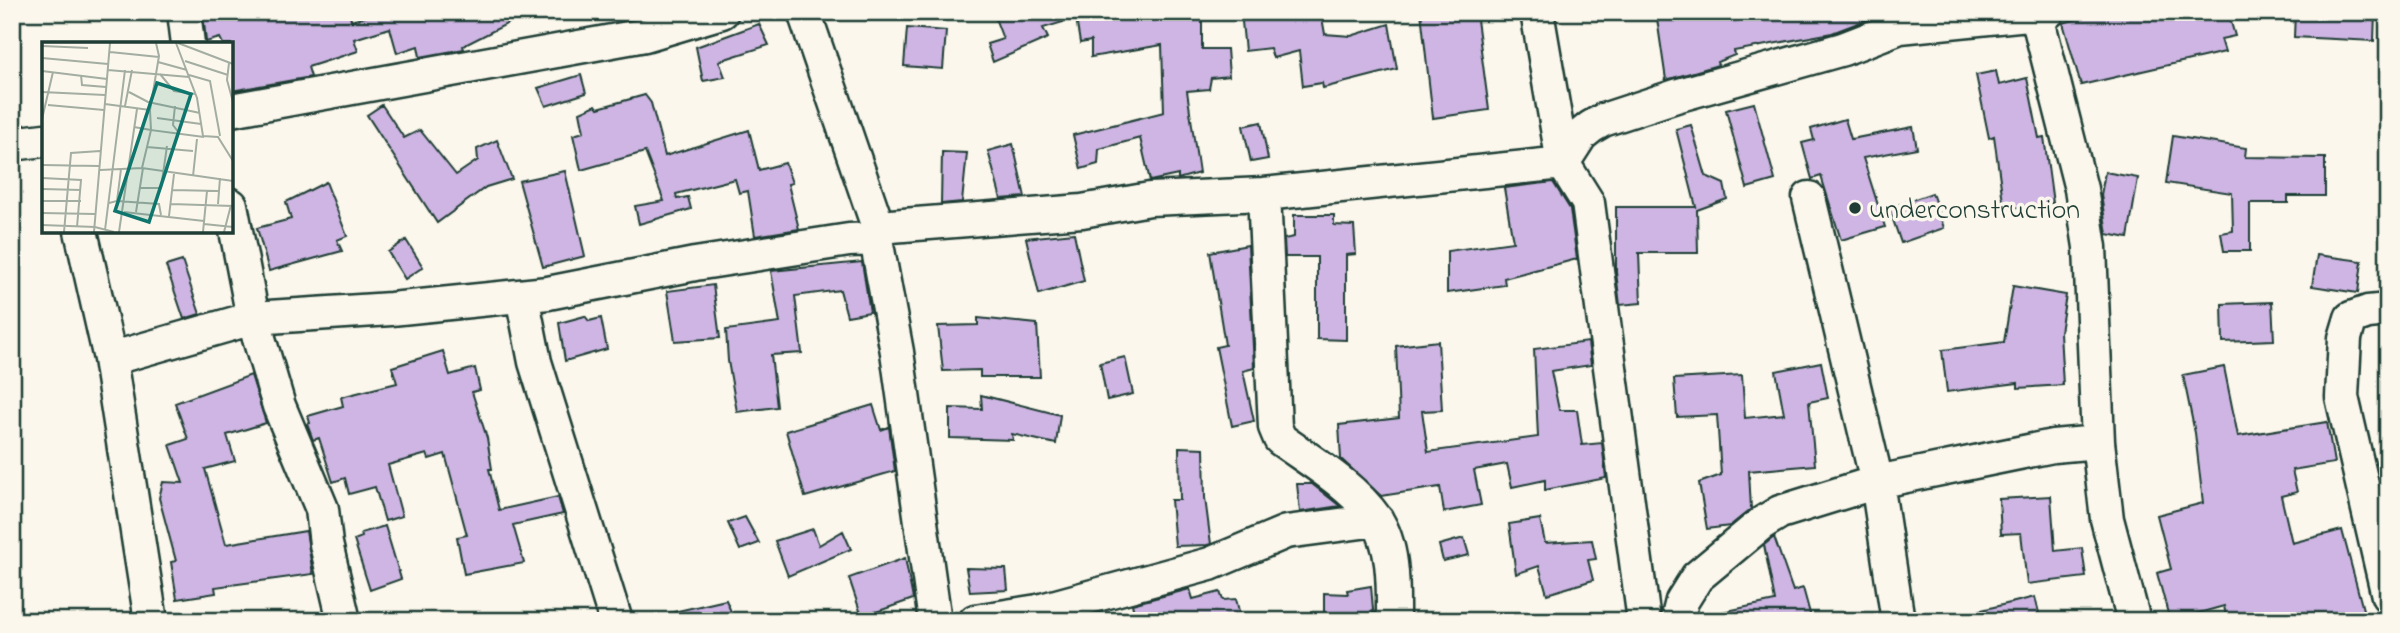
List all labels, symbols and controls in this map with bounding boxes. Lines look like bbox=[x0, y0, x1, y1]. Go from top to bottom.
inset map bbox=[42, 42, 233, 233]
place label: underconstruction bbox=[1869, 191, 2080, 232]
marker: underconstruction bbox=[1847, 200, 1863, 216]

